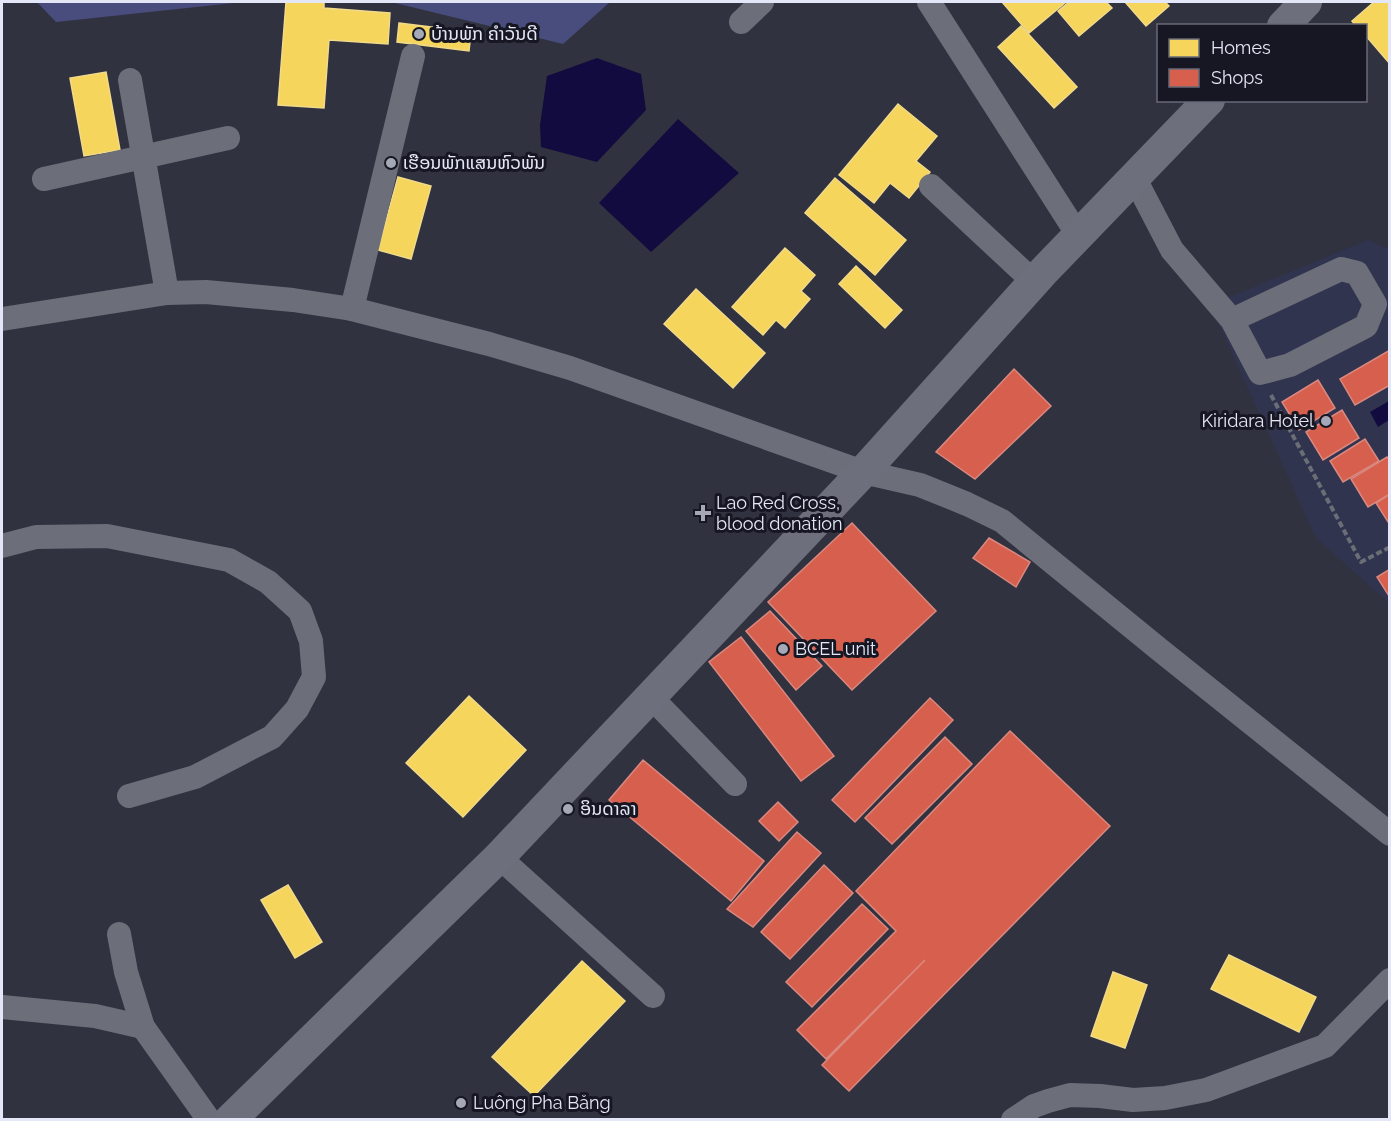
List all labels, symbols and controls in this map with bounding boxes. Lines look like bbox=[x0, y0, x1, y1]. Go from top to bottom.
place label: ບ້ານພັກ ຄໍາວັນດີ bbox=[431, 23, 538, 44]
legend bbox=[1157, 24, 1367, 102]
marker: ບ້ານພັກ ຄໍາວັນດີ bbox=[412, 27, 426, 41]
text: Homes bbox=[1211, 37, 1271, 58]
text: Shops bbox=[1211, 67, 1263, 88]
place label: ເຮືອນພັກແສນຫົວພັນ bbox=[403, 152, 545, 173]
marker: ເຮືອນພັກແສນຫົວພັນ bbox=[384, 156, 398, 170]
place label: Kiridara Hotel bbox=[1202, 410, 1314, 431]
marker: Kiridara Hotel bbox=[1319, 414, 1333, 428]
place label: Lao Red Cross, blood donation bbox=[716, 492, 843, 534]
marker: Lao Red Cross, blood donation bbox=[694, 504, 712, 522]
place label: BCEL unit bbox=[795, 638, 876, 659]
marker: BCEL unit bbox=[776, 642, 790, 656]
place label: ອິນດາລາ bbox=[580, 798, 637, 819]
marker: ອິນດາລາ bbox=[561, 802, 575, 816]
place label: Luông Pha Băng bbox=[473, 1092, 611, 1113]
marker: Luông Pha Băng bbox=[454, 1096, 468, 1110]

